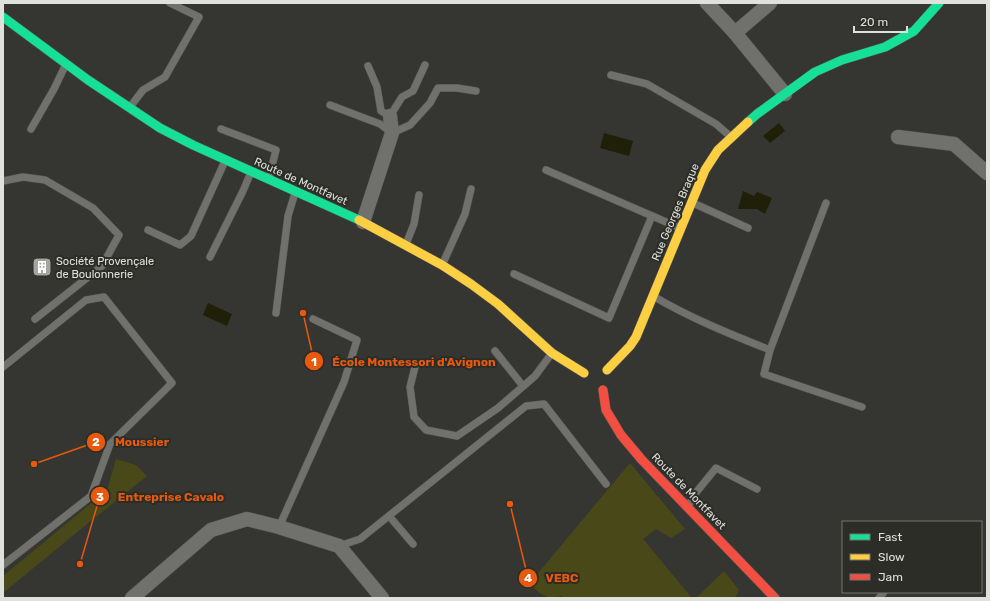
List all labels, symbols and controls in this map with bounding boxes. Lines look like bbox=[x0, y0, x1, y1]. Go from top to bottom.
scale bar bbox=[854, 8, 907, 34]
text: 20 m bbox=[860, 15, 888, 29]
street label: Route de Montfavet bbox=[252, 155, 350, 208]
street label: Rue Georges Braque bbox=[649, 162, 702, 263]
place label: Société Provençale de Boulonnerie bbox=[56, 255, 154, 281]
building icon: Société Provençale de Boulonnerie bbox=[31, 256, 53, 278]
callout: École Montessori d'Avignon bbox=[304, 349, 504, 373]
text: 1 bbox=[311, 355, 317, 369]
text: École Montessori d'Avignon bbox=[332, 355, 496, 369]
callout: Moussier bbox=[86, 430, 177, 454]
text: 2 bbox=[92, 435, 100, 449]
text: Moussier bbox=[115, 435, 170, 449]
street label: Route de Montfavet bbox=[649, 451, 729, 533]
callout: Entreprise Cavalo bbox=[90, 484, 232, 508]
text: 3 bbox=[96, 490, 104, 504]
text: Entreprise Cavalo bbox=[118, 490, 224, 504]
legend bbox=[842, 521, 982, 593]
text: Fast bbox=[878, 530, 902, 544]
text: Slow bbox=[878, 550, 905, 564]
callout: VEBC bbox=[518, 566, 587, 590]
text: Jam bbox=[878, 570, 903, 584]
text: 4 bbox=[524, 571, 532, 585]
text: VEBC bbox=[546, 571, 579, 585]

